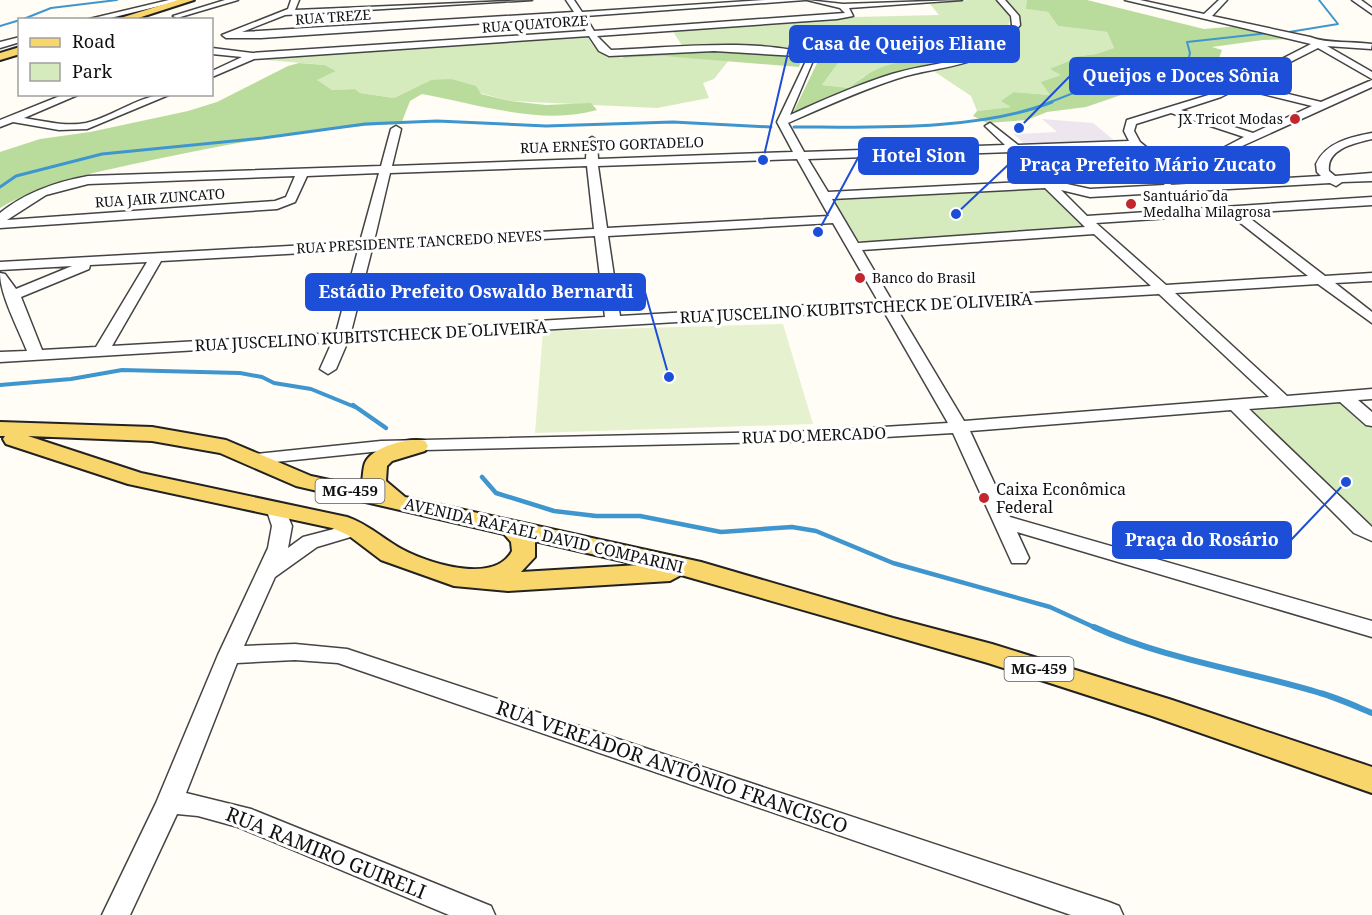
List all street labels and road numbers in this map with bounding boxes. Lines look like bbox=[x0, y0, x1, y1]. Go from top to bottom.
street label: RUA TREZE bbox=[294, 4, 372, 29]
street label: RUA QUATORZE bbox=[481, 10, 589, 37]
street label: RUA ERNESTO GORTADELO bbox=[520, 132, 704, 157]
street label: RUA JAIR ZUNCATO bbox=[94, 183, 226, 212]
street label: RUA PRESIDENTE TANCREDO NEVES bbox=[296, 226, 542, 257]
street label: RUA JUSCELINO KUBITSTCHECK DE OLIVEIRA bbox=[679, 288, 1034, 328]
street label: RUA JUSCELINO KUBITSTCHECK DE OLIVEIRA bbox=[194, 316, 549, 356]
street label: RUA DO MERCADO bbox=[741, 421, 887, 449]
road number: MG-459 bbox=[316, 479, 385, 503]
street label: AVENIDA RAFAEL DAVID COMPARINI bbox=[402, 492, 686, 578]
road number: MG-459 bbox=[1004, 657, 1074, 681]
street label: RUA VEREADOR ANTÔNIO FRANCISCO bbox=[493, 694, 852, 840]
street label: RUA RAMIRO GUIRELI bbox=[222, 800, 430, 905]

